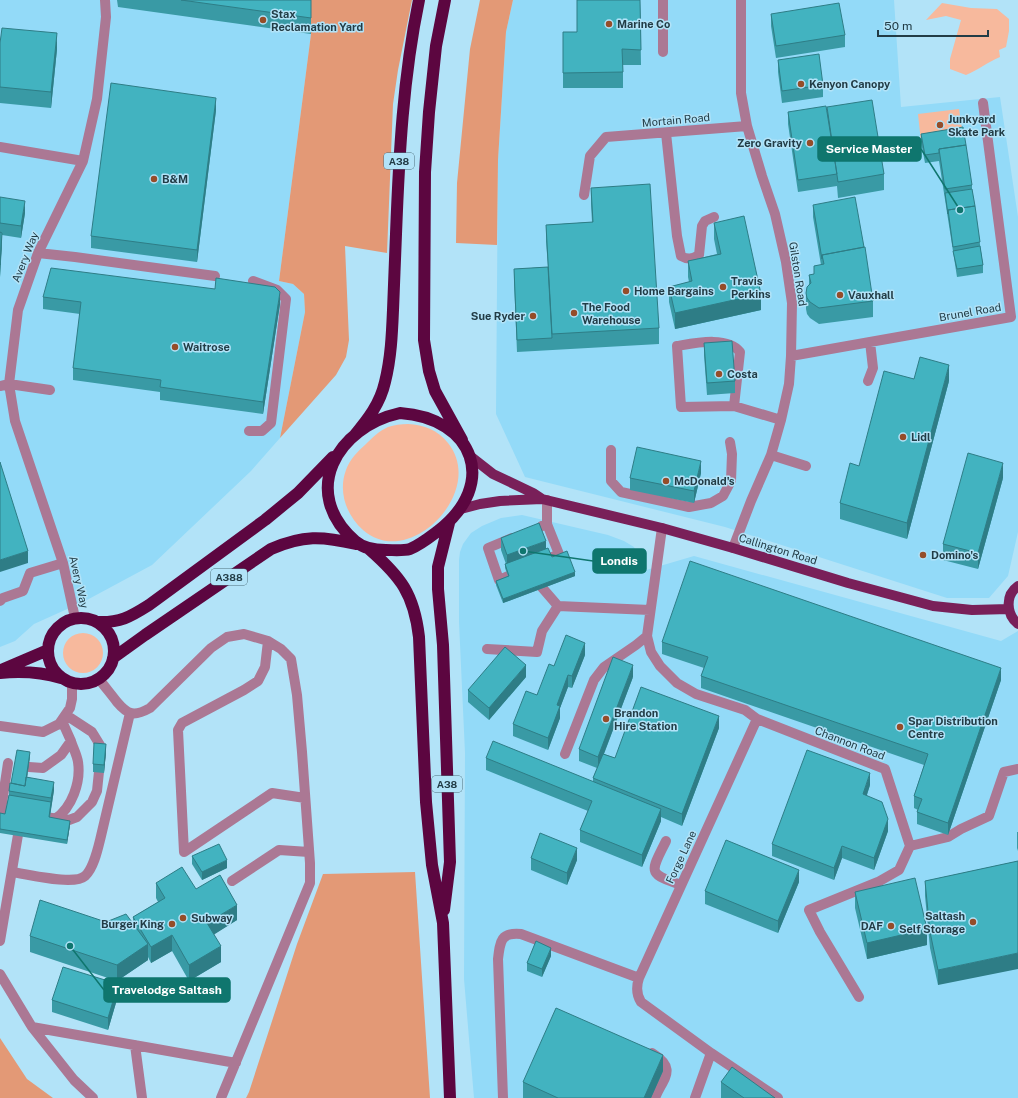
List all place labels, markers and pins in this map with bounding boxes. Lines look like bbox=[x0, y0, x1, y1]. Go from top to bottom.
place label: Stax Reclamation Yard bbox=[271, 8, 363, 33]
marker: Stax Reclamation Yard bbox=[258, 15, 268, 25]
place label: Marine Co bbox=[617, 18, 670, 30]
marker: Marine Co bbox=[604, 19, 614, 29]
place label: Kenyon Canopy bbox=[809, 78, 891, 90]
marker: Kenyon Canopy bbox=[796, 79, 806, 89]
place label: Junkyard Skate Park bbox=[948, 113, 1006, 138]
marker: Junkyard Skate Park bbox=[935, 120, 945, 130]
place label: Zero Gravity bbox=[737, 137, 803, 149]
callout: Service Master bbox=[818, 137, 921, 161]
marker: Zero Gravity bbox=[805, 138, 815, 148]
place label: B&M bbox=[162, 173, 188, 185]
marker: B&M bbox=[149, 174, 159, 184]
place label: Travis Perkins bbox=[731, 275, 771, 300]
marker: Travis Perkins bbox=[718, 282, 728, 292]
place label: Home Bargains bbox=[634, 285, 714, 297]
marker: Home Bargains bbox=[621, 286, 631, 296]
place label: Vauxhall bbox=[848, 289, 895, 301]
marker: Vauxhall bbox=[835, 290, 845, 300]
place label: The Food Warehouse bbox=[582, 301, 641, 326]
marker: The Food Warehouse bbox=[569, 308, 579, 318]
place label: Sue Ryder bbox=[471, 310, 525, 322]
marker: Sue Ryder bbox=[528, 311, 538, 321]
place label: Waitrose bbox=[183, 341, 230, 353]
marker: Waitrose bbox=[170, 342, 180, 352]
place label: Costa bbox=[727, 368, 758, 380]
marker: Costa bbox=[714, 369, 724, 379]
place label: Lidl bbox=[911, 431, 931, 443]
marker: Lidl bbox=[898, 432, 908, 442]
place label: McDonald's bbox=[674, 475, 735, 487]
marker: McDonald's bbox=[661, 476, 671, 486]
callout: Londis bbox=[593, 549, 646, 573]
place label: Domino's bbox=[931, 549, 978, 561]
marker: Domino's bbox=[918, 550, 928, 560]
place label: Brandon Hire Station bbox=[614, 707, 677, 732]
marker: Brandon Hire Station bbox=[601, 714, 611, 724]
place label: Spar Distribution Centre bbox=[908, 715, 998, 740]
marker: Spar Distribution Centre bbox=[895, 722, 905, 732]
place label: Saltash Self Storage bbox=[899, 910, 965, 935]
place label: Subway bbox=[191, 912, 233, 924]
marker: Subway bbox=[178, 913, 188, 923]
marker: Saltash Self Storage bbox=[968, 917, 978, 927]
place label: Burger King bbox=[101, 918, 164, 930]
marker: Burger King bbox=[167, 919, 177, 929]
place label: DAF bbox=[861, 920, 883, 932]
marker: DAF bbox=[886, 921, 896, 931]
callout: Travelodge Saltash bbox=[104, 978, 230, 1002]

